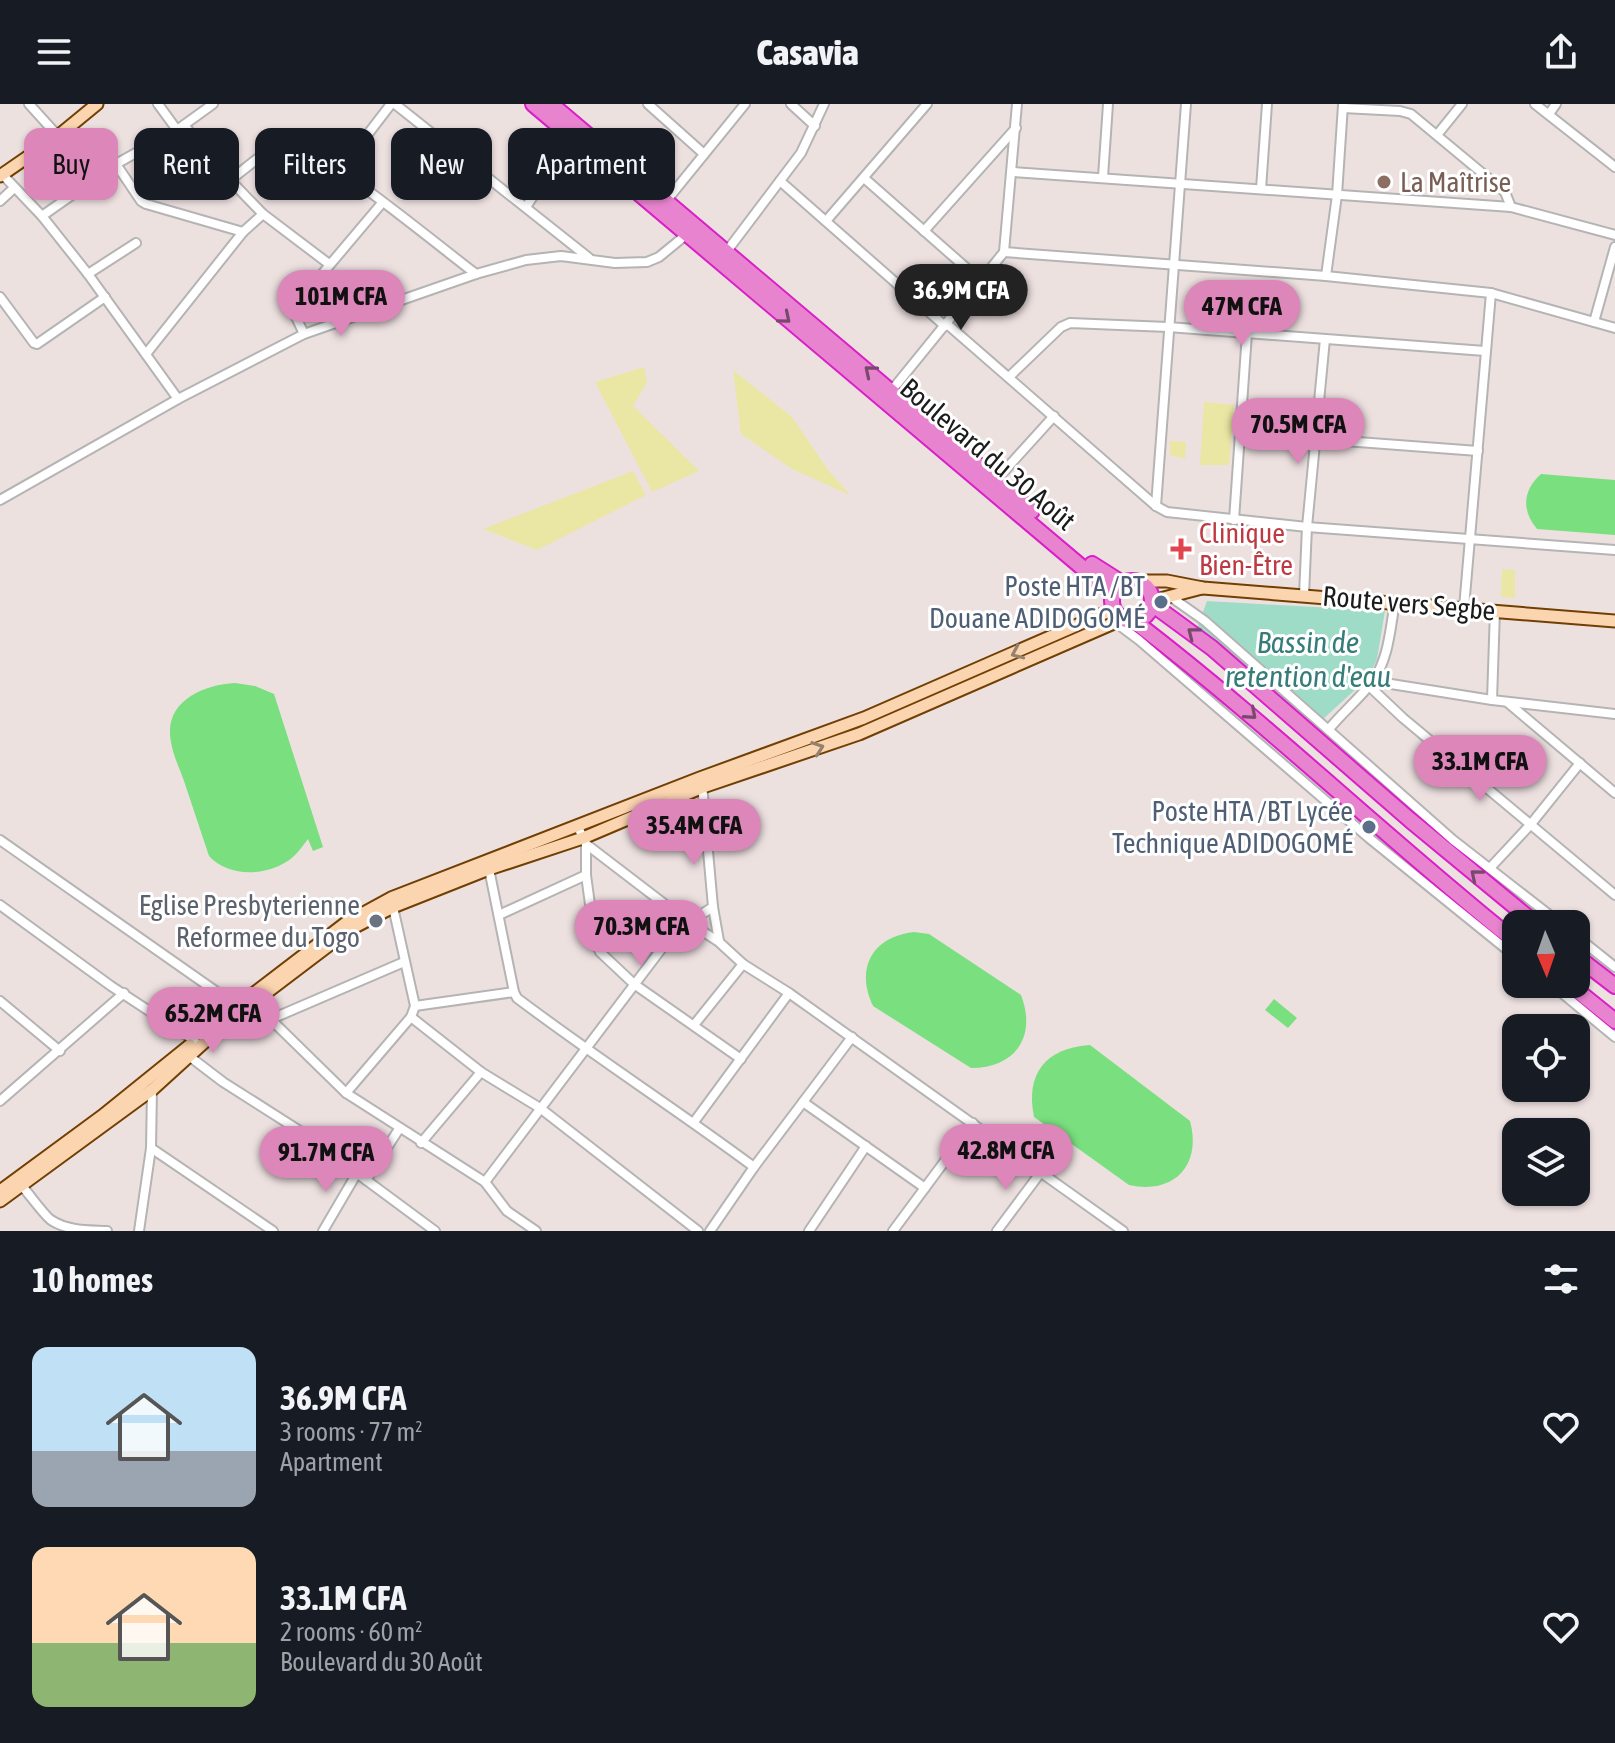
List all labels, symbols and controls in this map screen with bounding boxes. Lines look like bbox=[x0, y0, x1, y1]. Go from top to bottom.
icon: menu bbox=[32, 30, 76, 74]
icon: share bbox=[1539, 30, 1583, 74]
text: Casavia bbox=[756, 31, 859, 73]
chip: Buy bbox=[24, 128, 118, 200]
chip: Rent bbox=[134, 128, 239, 200]
chip: Filters bbox=[255, 128, 375, 200]
chip: New bbox=[391, 128, 492, 200]
chip: Apartment bbox=[508, 128, 675, 200]
place label: La Maîtrise bbox=[1400, 166, 1511, 198]
marker: La Maîtrise bbox=[1375, 173, 1393, 191]
pin: 36.9M CFA bbox=[869, 264, 1053, 332]
pin: 101M CFA bbox=[258, 270, 424, 338]
text: 36.9M CFA bbox=[913, 275, 1009, 305]
pin: 47M CFA bbox=[1168, 280, 1316, 348]
text: 101M CFA bbox=[295, 281, 387, 311]
text: 47M CFA bbox=[1202, 291, 1282, 321]
one-way arrow bbox=[775, 308, 790, 323]
one-way arrow bbox=[864, 366, 879, 381]
street label: Boulevard du 30 Août bbox=[894, 372, 1082, 536]
pin: 70.5M CFA bbox=[1206, 398, 1390, 466]
text: 70.5M CFA bbox=[1250, 409, 1346, 439]
place label: Clinique Bien-Être bbox=[1199, 517, 1293, 581]
marker: Clinique Bien-Être bbox=[1170, 538, 1192, 560]
place label: Poste HTA /BT Douane ADIDOGOMÉ bbox=[929, 570, 1145, 634]
street label: Route vers Segbe bbox=[1321, 580, 1497, 626]
marker: Poste HTA /BT Douane ADIDOGOMÉ bbox=[1152, 593, 1170, 611]
water label: Bassin de retention d'eau bbox=[1225, 625, 1391, 693]
one-way arrow bbox=[1188, 628, 1202, 643]
one-way arrow bbox=[1011, 643, 1025, 659]
one-way arrow bbox=[1241, 705, 1256, 719]
pin: 33.1M CFA bbox=[1388, 735, 1572, 803]
one-way arrow bbox=[810, 742, 824, 758]
text: 33.1M CFA bbox=[1432, 746, 1528, 776]
place label: Poste HTA /BT Lycée Technique ADIDOGOMÉ bbox=[1112, 795, 1353, 859]
pin: 35.4M CFA bbox=[602, 799, 786, 867]
text: 35.4M CFA bbox=[646, 810, 742, 840]
marker: Poste HTA /BT Lycée Technique ADIDOGOMÉ bbox=[1360, 818, 1378, 836]
one-way arrow bbox=[1470, 870, 1485, 885]
place label: Eglise Presbyterienne Reformee du Togo bbox=[139, 889, 360, 953]
pin: 70.3M CFA bbox=[549, 900, 733, 968]
north arrow bbox=[1502, 910, 1590, 998]
map controls bbox=[1502, 910, 1590, 1206]
text: 70.3M CFA bbox=[593, 911, 689, 941]
marker: Eglise Presbyterienne Reformee du Togo bbox=[367, 912, 385, 930]
pin: 65.2M CFA bbox=[121, 987, 305, 1055]
text: 65.2M CFA bbox=[165, 998, 261, 1028]
button: locate bbox=[1502, 1014, 1590, 1102]
button: layers bbox=[1502, 1118, 1590, 1206]
pin: 42.8M CFA bbox=[914, 1124, 1098, 1192]
pin: 91.7M CFA bbox=[234, 1126, 418, 1194]
text: 42.8M CFA bbox=[958, 1135, 1054, 1165]
text: 91.7M CFA bbox=[278, 1137, 374, 1167]
icon: filters bbox=[1539, 1257, 1583, 1301]
text: 10 homes bbox=[32, 1260, 153, 1299]
text: 36.9M CFA bbox=[280, 1378, 406, 1417]
icon: home bbox=[96, 1379, 192, 1475]
icon: heart bbox=[1539, 1405, 1583, 1449]
text: 3 rooms · 77 m² bbox=[280, 1417, 422, 1447]
text: Apartment bbox=[280, 1447, 383, 1477]
text: 33.1M CFA bbox=[280, 1578, 406, 1617]
icon: home bbox=[96, 1579, 192, 1675]
icon: heart bbox=[1539, 1605, 1583, 1649]
text: 2 rooms · 60 m² bbox=[280, 1617, 422, 1647]
text: Boulevard du 30 Août bbox=[280, 1647, 483, 1677]

